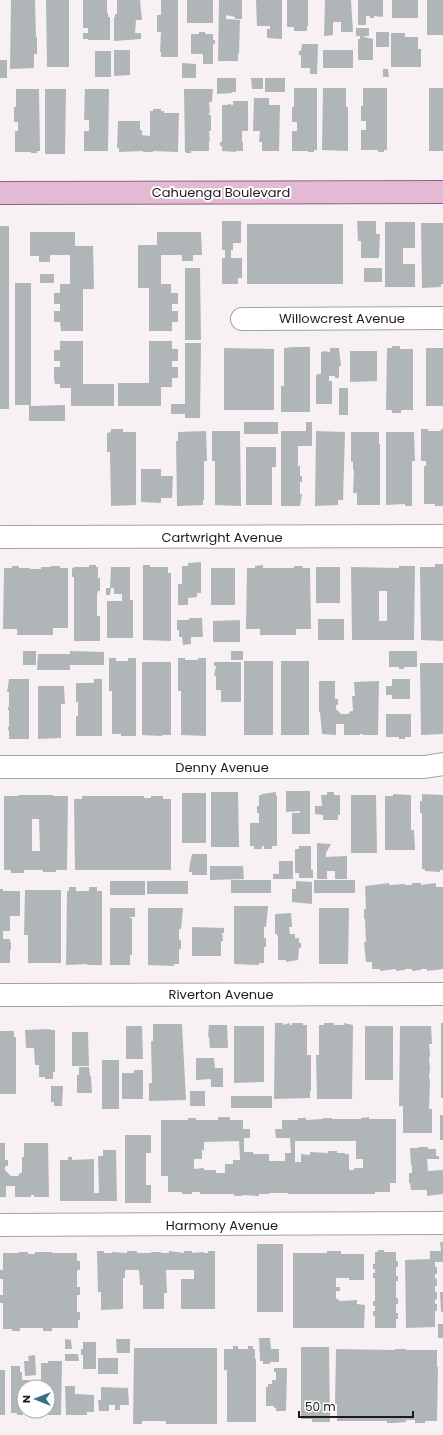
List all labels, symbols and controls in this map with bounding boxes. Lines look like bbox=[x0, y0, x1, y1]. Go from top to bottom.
street label: Cahuenga Boulevard bbox=[152, 183, 290, 202]
street label: Willowcrest Avenue bbox=[279, 309, 405, 328]
street label: Cartwright Avenue bbox=[161, 528, 283, 547]
street label: Denny Avenue bbox=[175, 758, 269, 777]
street label: Riverton Avenue bbox=[169, 985, 273, 1004]
street label: Harmony Avenue bbox=[166, 1216, 278, 1235]
north arrow bbox=[16, 1379, 56, 1419]
scale bar bbox=[299, 1393, 413, 1419]
text: N bbox=[18, 1395, 34, 1403]
text: 50 m bbox=[305, 1398, 336, 1415]

